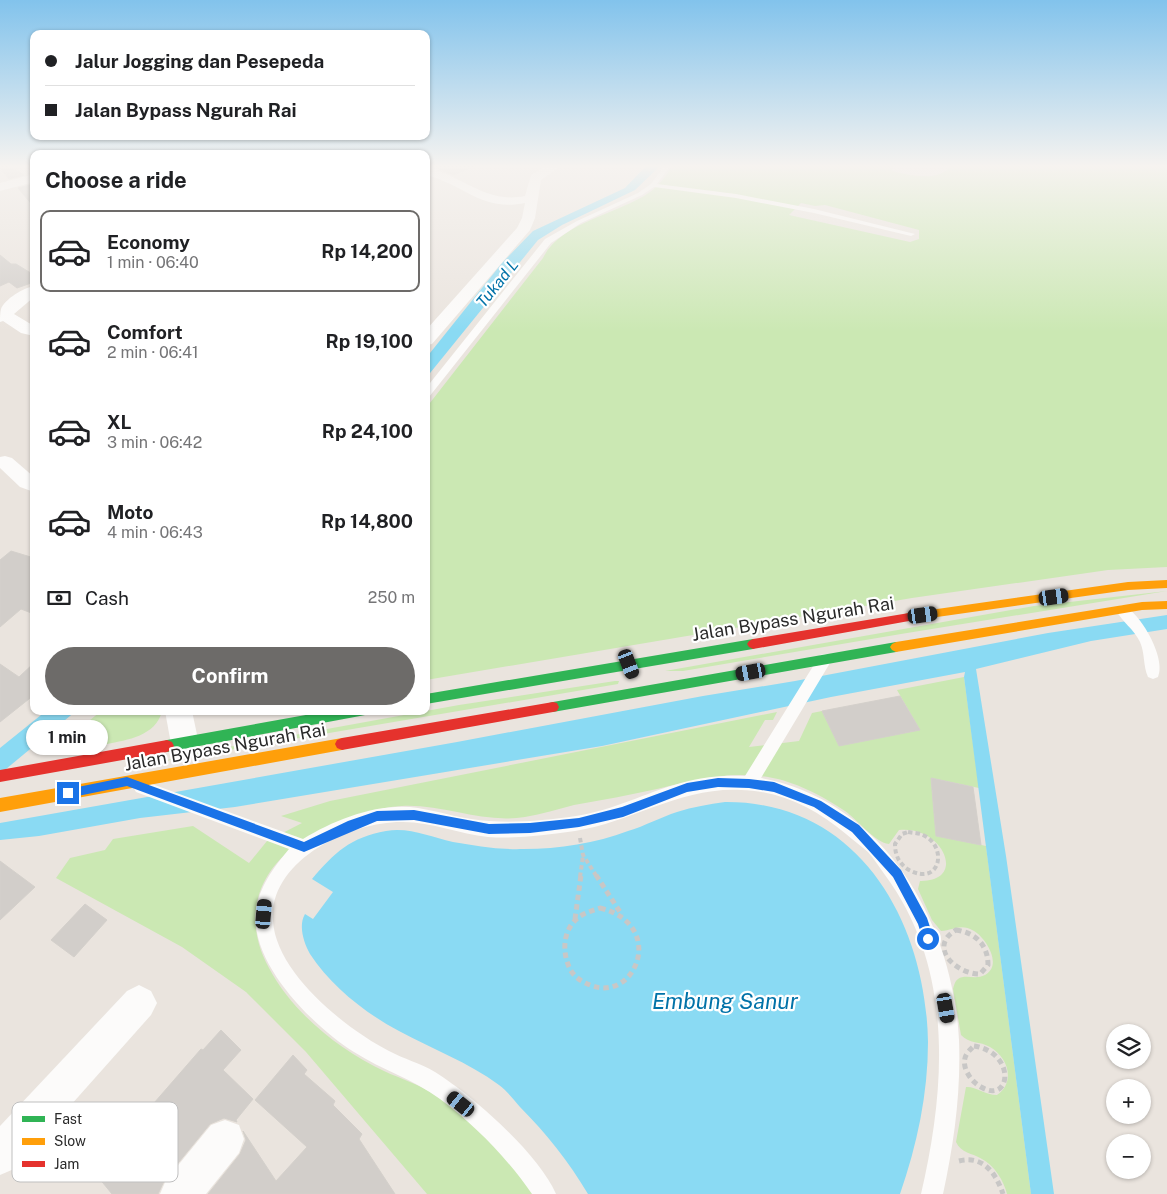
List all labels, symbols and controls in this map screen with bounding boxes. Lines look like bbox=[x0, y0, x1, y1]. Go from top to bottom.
text: Jalur Jogging dan Pesepeda bbox=[75, 50, 324, 72]
text: Jalan Bypass Ngurah Rai bbox=[75, 99, 297, 121]
text: Choose a ride bbox=[45, 167, 187, 193]
icon: car bbox=[47, 229, 92, 274]
text: Economy bbox=[107, 231, 190, 253]
text: Rp 14,200 bbox=[321, 240, 413, 262]
text: 1 min · 06:40 bbox=[107, 253, 199, 272]
water label: Tukad L bbox=[472, 255, 522, 311]
icon: car bbox=[47, 319, 92, 364]
text: Comfort bbox=[107, 321, 183, 343]
text: Rp 19,100 bbox=[326, 330, 413, 352]
text: 2 min · 06:41 bbox=[107, 343, 199, 362]
icon: car bbox=[47, 409, 92, 454]
text: XL bbox=[107, 411, 132, 433]
text: Rp 24,100 bbox=[322, 420, 413, 442]
text: 3 min · 06:42 bbox=[107, 433, 202, 452]
icon: car bbox=[47, 499, 92, 544]
text: Moto bbox=[107, 501, 153, 523]
text: Rp 14,800 bbox=[321, 510, 413, 532]
text: 4 min · 06:43 bbox=[107, 523, 203, 542]
icon: cash bbox=[45, 584, 73, 612]
text: Cash bbox=[85, 587, 129, 609]
car bbox=[1038, 587, 1069, 607]
text: 250 m bbox=[368, 588, 415, 607]
street label: Jalan Bypass Ngurah Rai bbox=[690, 592, 896, 645]
car bbox=[907, 605, 938, 625]
button: Confirm bbox=[45, 647, 415, 705]
car bbox=[616, 647, 641, 681]
car bbox=[734, 662, 767, 682]
street label: Jalan Bypass Ngurah Rai bbox=[122, 718, 327, 775]
callout: 1 min bbox=[27, 720, 109, 756]
text: 1 min bbox=[48, 728, 86, 747]
route end bbox=[57, 782, 79, 804]
car bbox=[255, 898, 272, 930]
route start bbox=[917, 928, 939, 950]
water label: Embung Sanur bbox=[652, 988, 799, 1014]
car bbox=[936, 992, 955, 1024]
map controls bbox=[1106, 1024, 1151, 1179]
button: layers bbox=[1106, 1024, 1151, 1069]
button: + bbox=[1106, 1079, 1151, 1124]
car bbox=[444, 1089, 477, 1119]
legend bbox=[12, 1102, 178, 1182]
text: Fast bbox=[54, 1111, 82, 1127]
text: Slow bbox=[54, 1133, 86, 1149]
button: − bbox=[1106, 1134, 1151, 1179]
text: Jam bbox=[54, 1156, 79, 1172]

